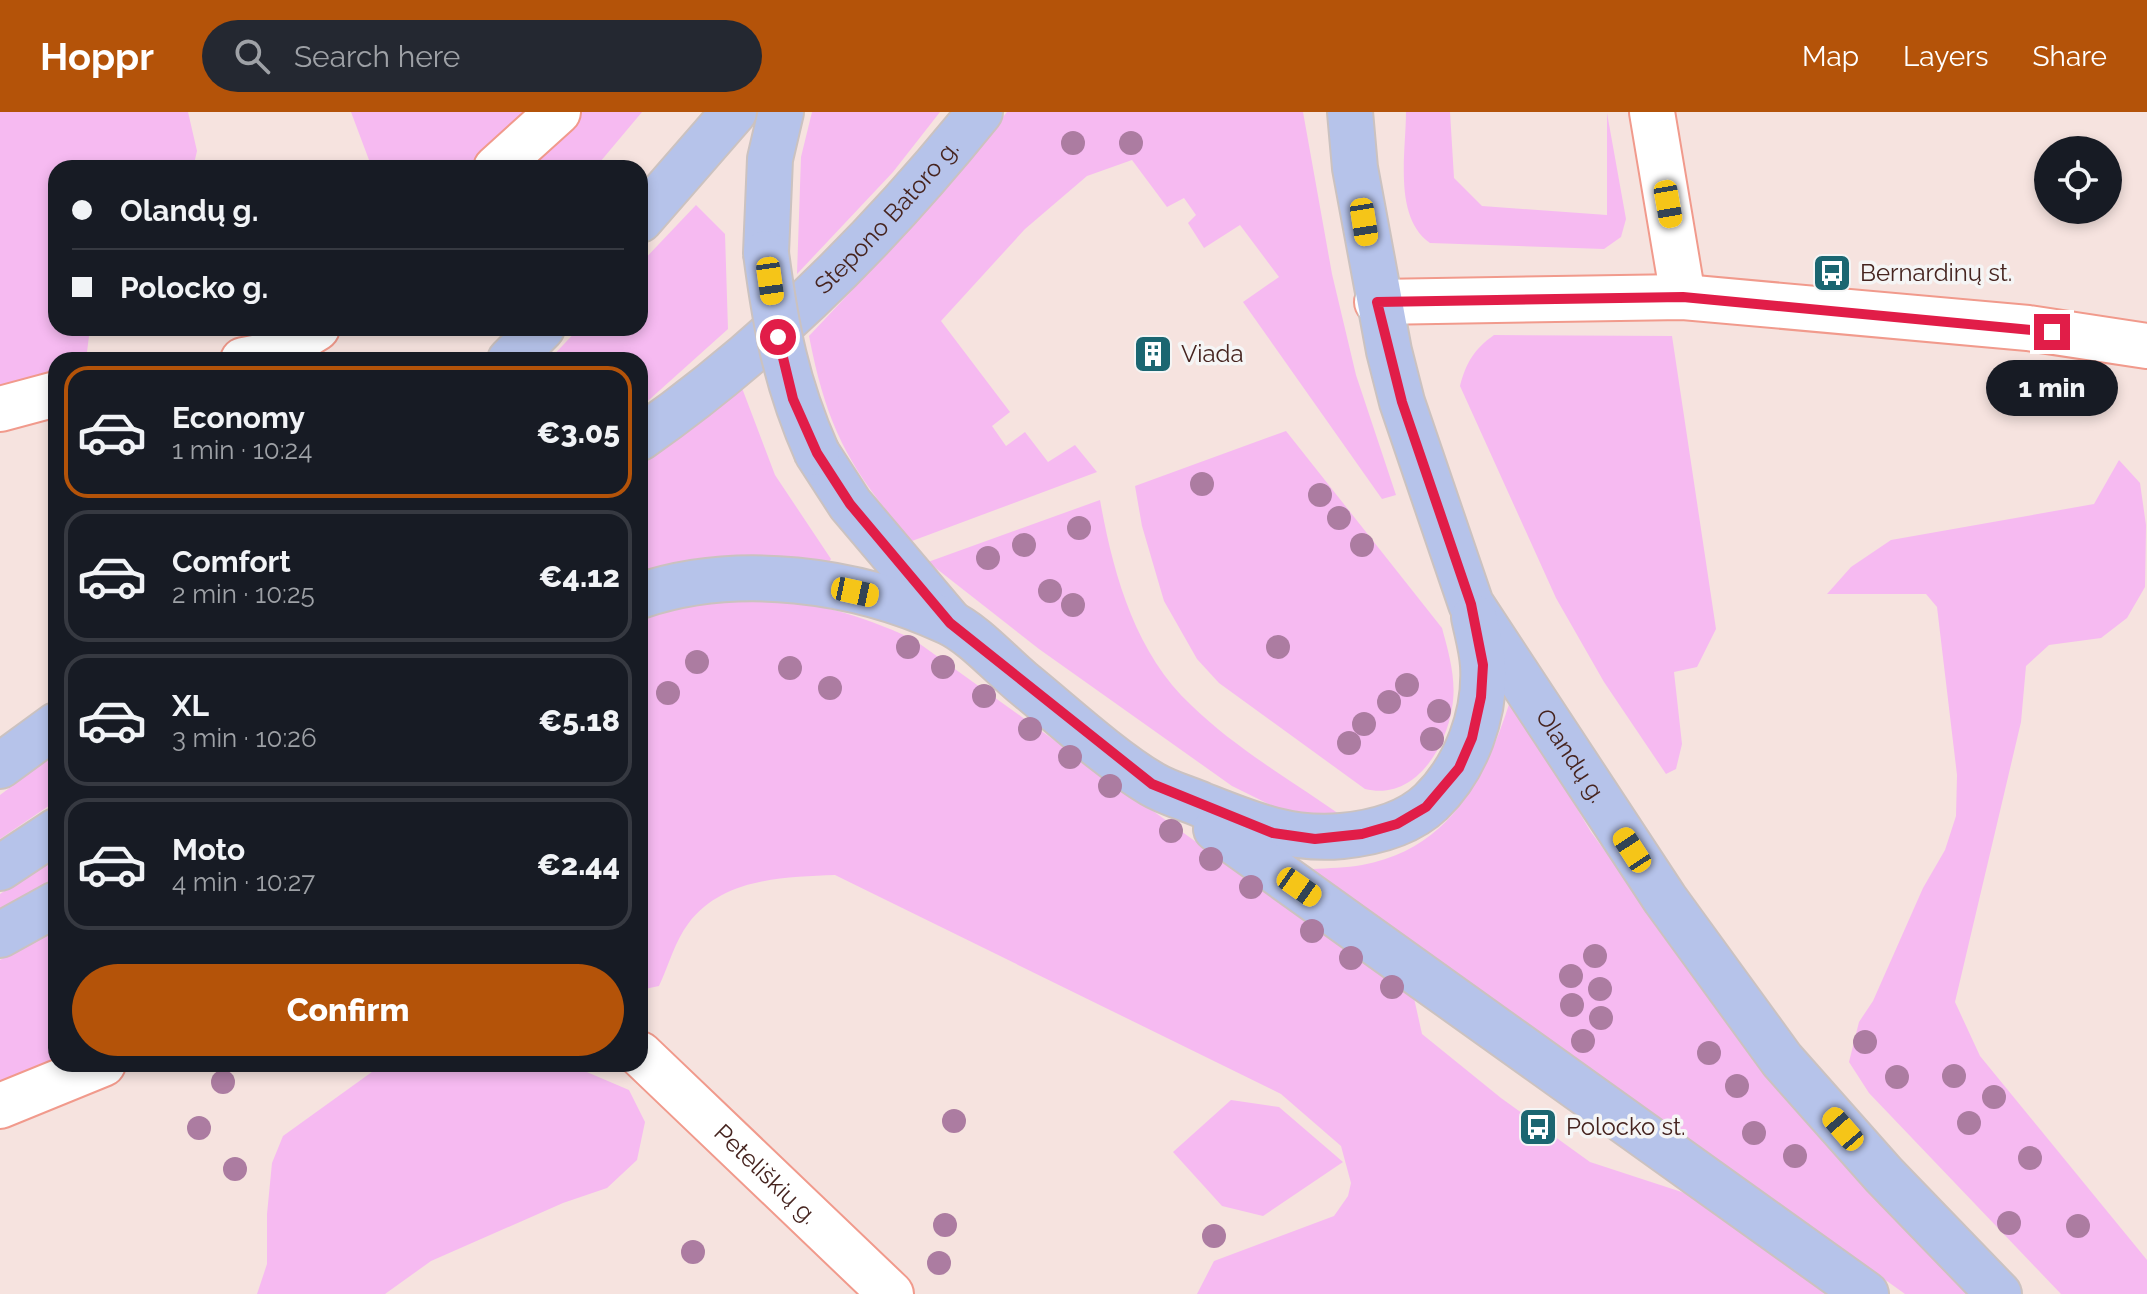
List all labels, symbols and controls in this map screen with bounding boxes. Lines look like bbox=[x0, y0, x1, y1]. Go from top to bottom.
search box bbox=[202, 20, 762, 92]
text: Hoppr bbox=[40, 34, 154, 79]
icon: search bbox=[230, 34, 274, 78]
text: Search here bbox=[294, 39, 460, 74]
text: Map bbox=[1802, 40, 1859, 73]
text: Layers bbox=[1903, 40, 1989, 73]
text: Share bbox=[2033, 40, 2107, 73]
street label: Stepono Batoro g. bbox=[808, 134, 965, 300]
map controls bbox=[2034, 136, 2122, 224]
button: locate bbox=[2034, 136, 2122, 224]
car bbox=[1652, 178, 1684, 230]
text: Olandų g. bbox=[120, 193, 258, 228]
car bbox=[1348, 196, 1380, 248]
bus stop icon: Bernardinų st. bbox=[1811, 252, 1853, 294]
car bbox=[755, 256, 785, 306]
place label: Bernardinų st. bbox=[1860, 258, 2012, 287]
text: Polocko g. bbox=[120, 270, 268, 305]
route end bbox=[2034, 314, 2070, 350]
route start bbox=[760, 319, 796, 355]
building icon: Viada bbox=[1132, 333, 1174, 375]
place label: Viada bbox=[1181, 339, 1244, 368]
callout: 1 min bbox=[1986, 360, 2118, 416]
text: 1 min bbox=[2019, 373, 2085, 403]
icon: car bbox=[76, 396, 148, 468]
text: Economy bbox=[172, 400, 305, 435]
text: €3.05 bbox=[537, 415, 620, 450]
text: 1 min · 10:24 bbox=[172, 435, 312, 465]
icon: car bbox=[76, 540, 148, 612]
text: Comfort bbox=[172, 544, 291, 579]
text: €4.12 bbox=[539, 559, 620, 594]
car bbox=[829, 575, 881, 609]
text: 2 min · 10:25 bbox=[172, 579, 315, 609]
icon: car bbox=[76, 684, 148, 756]
text: XL bbox=[172, 688, 209, 723]
text: €5.18 bbox=[538, 703, 620, 738]
street label: Olandų g. bbox=[1530, 703, 1613, 808]
text: 3 min · 10:26 bbox=[172, 723, 317, 753]
car bbox=[1609, 823, 1655, 877]
icon: car bbox=[76, 828, 148, 900]
text: Moto bbox=[172, 832, 245, 867]
text: €2.44 bbox=[537, 847, 620, 882]
car bbox=[1272, 863, 1326, 911]
text: 4 min · 10:27 bbox=[172, 867, 315, 897]
button: Confirm bbox=[72, 964, 624, 1056]
car bbox=[1818, 1103, 1868, 1155]
bus stop icon: Polocko st. bbox=[1517, 1106, 1559, 1148]
place label: Polocko st. bbox=[1566, 1112, 1686, 1141]
street label: Peteliškių g. bbox=[708, 1118, 824, 1230]

